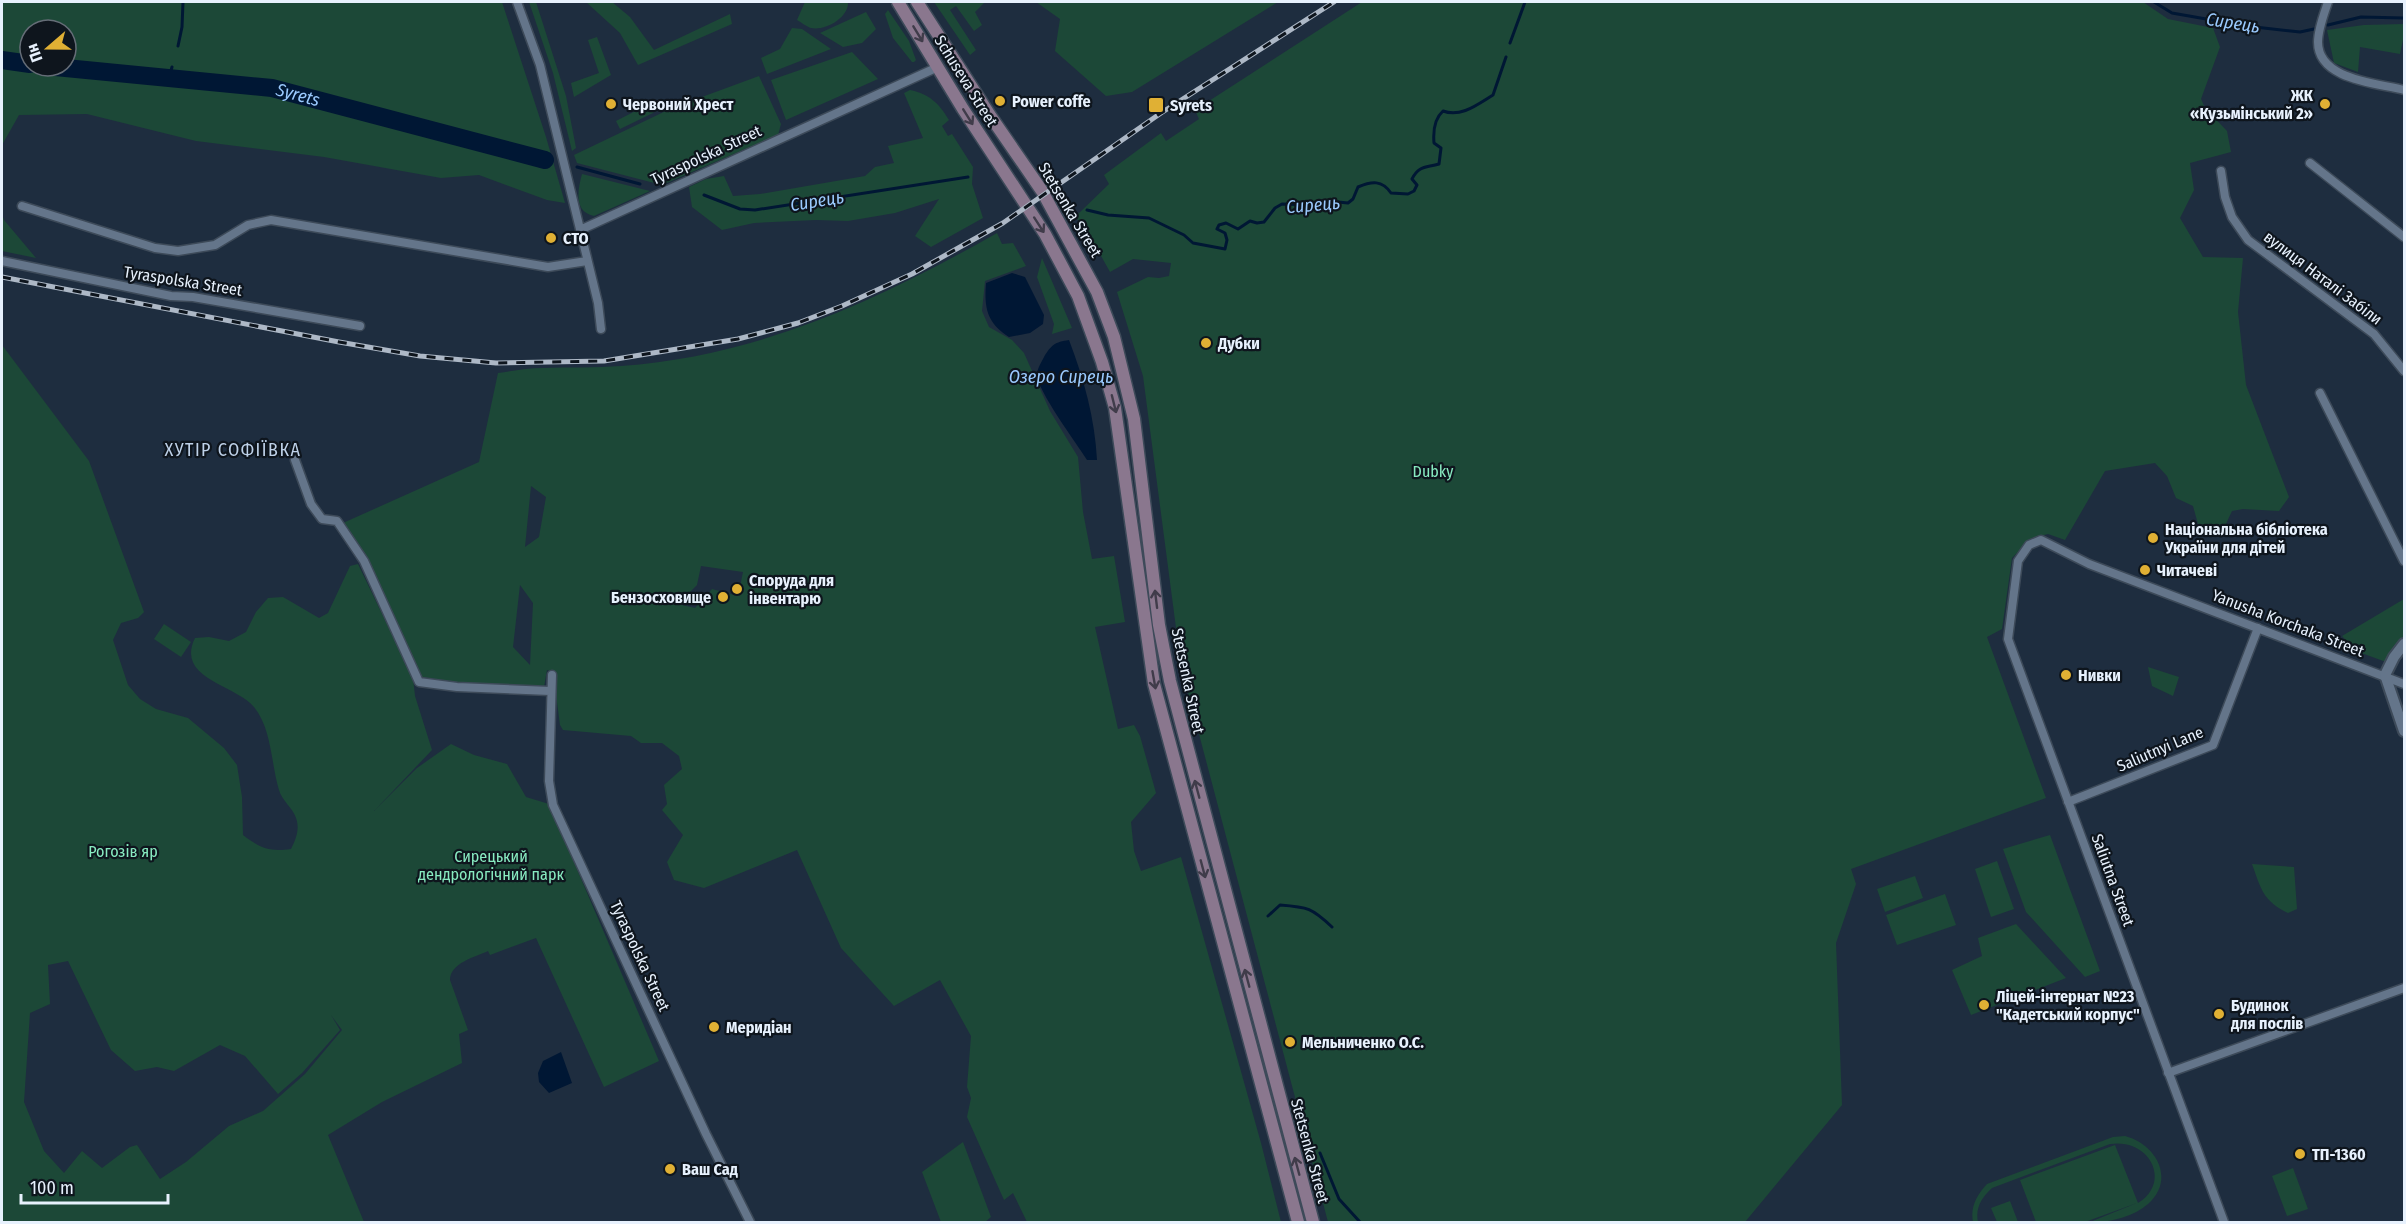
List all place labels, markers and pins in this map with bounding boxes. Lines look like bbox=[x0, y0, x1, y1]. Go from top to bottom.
place label: ЖК «Кузьмінський 2» bbox=[2190, 86, 2314, 123]
place label: Power coffe bbox=[1012, 92, 1091, 111]
marker: Power coffe bbox=[993, 94, 1007, 108]
place label: Червоний Хрест bbox=[623, 95, 734, 114]
marker: Syrets bbox=[1147, 96, 1165, 114]
place label: Syrets bbox=[1170, 96, 1212, 115]
marker: Червоний Хрест bbox=[604, 97, 618, 111]
marker: ЖК «Кузьмінський 2» bbox=[2318, 97, 2332, 111]
place label: СТО bbox=[563, 229, 589, 248]
marker: СТО bbox=[544, 231, 558, 245]
place label: Дубки bbox=[1217, 334, 1260, 353]
marker: Дубки bbox=[1199, 336, 1213, 350]
place label: Національна бібліотека України для дітей bbox=[2164, 520, 2328, 557]
marker: Національна бібліотека України для дітей bbox=[2146, 531, 2160, 545]
place label: Читачеві bbox=[2157, 561, 2217, 580]
marker: Читачеві bbox=[2138, 563, 2152, 577]
place label: Споруда для інвентарю bbox=[749, 571, 834, 608]
marker: Споруда для інвентарю bbox=[730, 582, 744, 596]
place label: Бензосховище bbox=[611, 588, 711, 607]
marker: Бензосховище bbox=[716, 590, 730, 604]
place label: Нивки bbox=[2078, 666, 2121, 685]
marker: Нивки bbox=[2059, 668, 2073, 682]
place label: Ліцей-інтернат №23 "Кадетський корпус" bbox=[1996, 987, 2140, 1024]
place label: Будинок для послів bbox=[2230, 996, 2303, 1033]
marker: Ліцей-інтернат №23 "Кадетський корпус" bbox=[1977, 998, 1991, 1012]
marker: Будинок для послів bbox=[2212, 1007, 2226, 1021]
place label: Меридіан bbox=[726, 1018, 792, 1037]
marker: Меридіан bbox=[707, 1020, 721, 1034]
place label: Мельниченко О.С. bbox=[1302, 1033, 1424, 1052]
marker: Мельниченко О.С. bbox=[1283, 1035, 1297, 1049]
place label: ТП-1360 bbox=[2312, 1145, 2366, 1164]
marker: ТП-1360 bbox=[2293, 1147, 2307, 1161]
place label: Ваш Сад bbox=[682, 1160, 738, 1179]
marker: Ваш Сад bbox=[663, 1162, 677, 1176]

